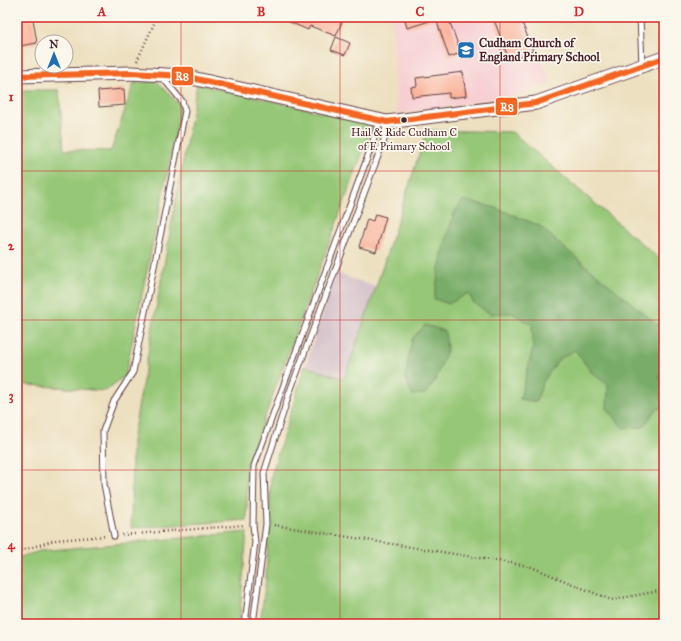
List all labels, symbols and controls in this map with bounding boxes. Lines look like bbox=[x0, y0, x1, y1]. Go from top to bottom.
text: A bbox=[97, 4, 107, 20]
text: B bbox=[257, 4, 266, 20]
text: C bbox=[416, 4, 425, 20]
text: D bbox=[574, 4, 584, 20]
north arrow bbox=[34, 34, 74, 74]
place label: Cudham Church of England Primary School bbox=[479, 36, 600, 65]
text: N bbox=[49, 38, 59, 51]
school or university icon: Cudham Church of England Primary School bbox=[456, 40, 476, 60]
line badge: R8 bbox=[171, 66, 194, 86]
text: R8 bbox=[175, 70, 189, 83]
text: 1 bbox=[8, 89, 14, 105]
line badge: R8 bbox=[495, 97, 518, 116]
text: R8 bbox=[500, 101, 514, 114]
marker: Hail & Ride Cudham C of E Primary School bbox=[399, 115, 409, 125]
place label: Hail & Ride Cudham C of E Primary School bbox=[351, 126, 457, 153]
text: 2 bbox=[8, 238, 15, 254]
text: 3 bbox=[8, 388, 14, 404]
text: 4 bbox=[7, 537, 15, 553]

